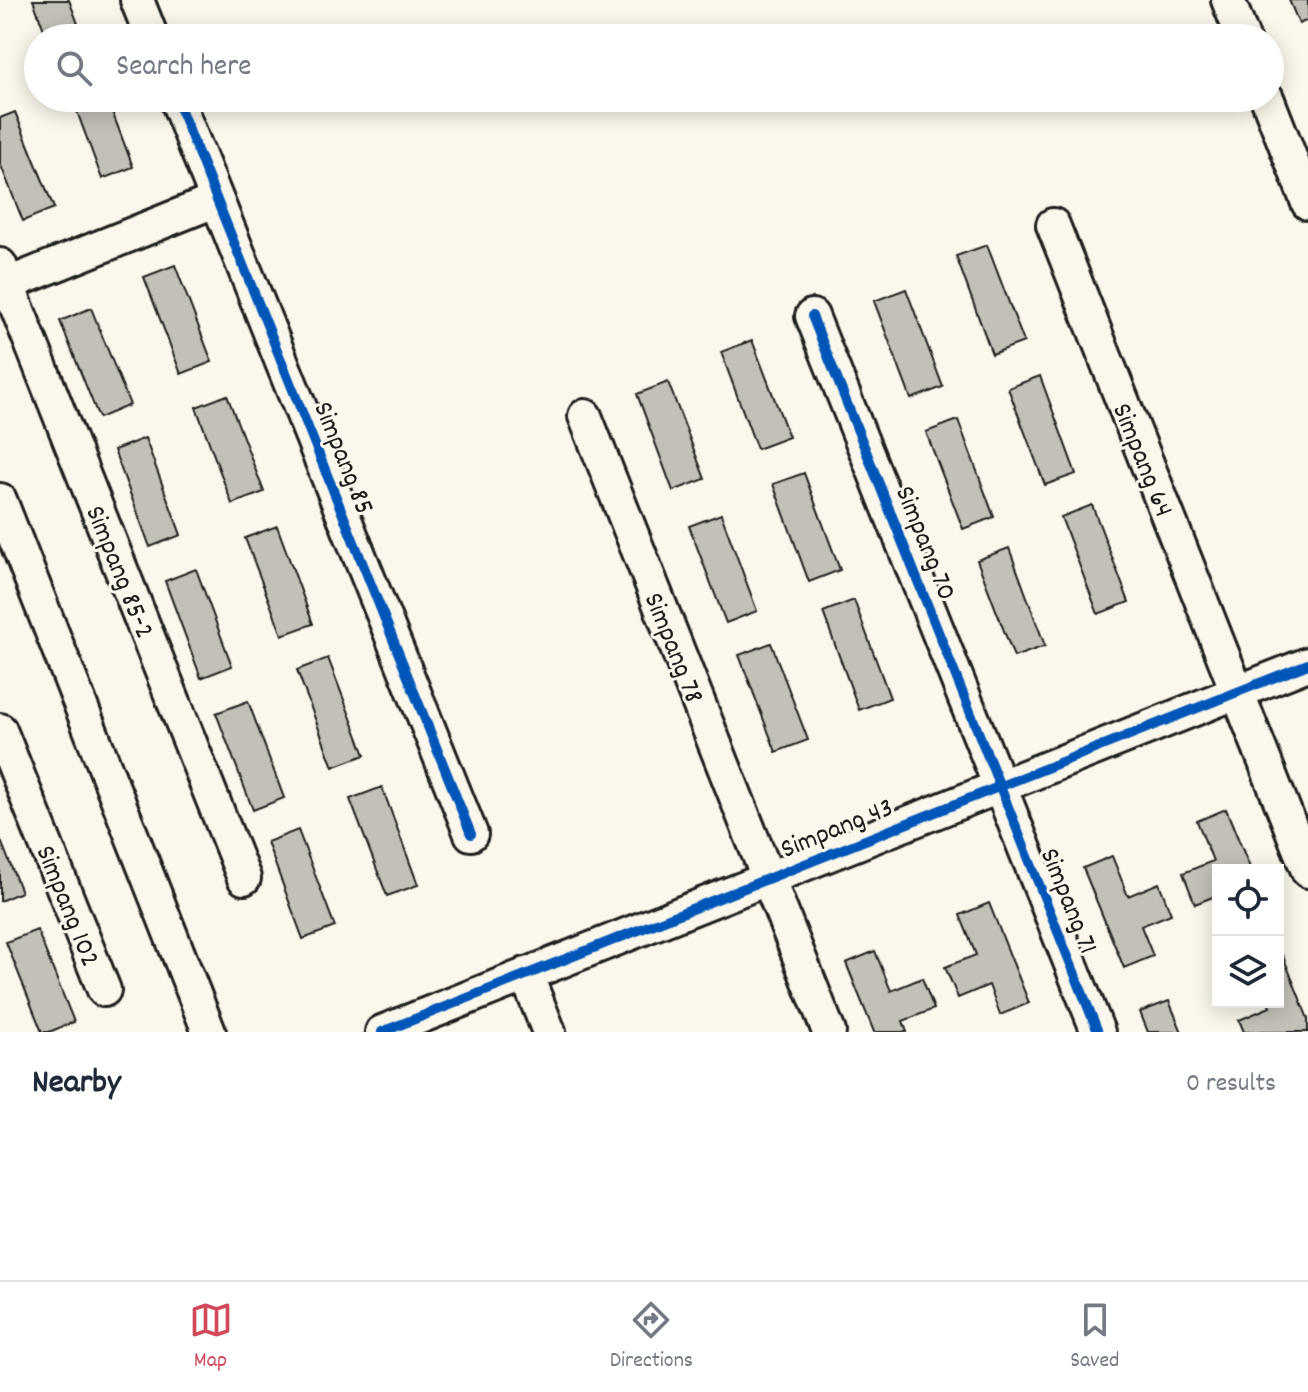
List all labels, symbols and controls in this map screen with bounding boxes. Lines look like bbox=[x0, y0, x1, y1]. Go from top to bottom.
search box bbox=[24, 24, 1284, 112]
icon: search bbox=[52, 46, 96, 90]
text: Search here bbox=[116, 47, 252, 90]
street label: Simpang 85 bbox=[301, 396, 382, 521]
street label: Simpang 64 bbox=[1099, 398, 1181, 524]
street label: Simpang 70 bbox=[882, 481, 964, 607]
street label: Simpang 85-2 bbox=[73, 500, 162, 645]
street label: Simpang 78 bbox=[631, 587, 712, 710]
street label: Simpang 43 bbox=[775, 790, 900, 871]
street label: Simpang 102 bbox=[23, 840, 108, 974]
street label: Simpang 71 bbox=[1027, 843, 1106, 961]
map controls bbox=[1212, 864, 1284, 1008]
button: locate bbox=[1212, 864, 1284, 936]
button: layers bbox=[1212, 936, 1284, 1008]
text: Nearby bbox=[32, 1060, 121, 1109]
text: 0 results bbox=[1186, 1066, 1276, 1103]
tab: Map bbox=[189, 1298, 233, 1377]
tab: Directions bbox=[610, 1298, 693, 1377]
tab: Saved bbox=[1070, 1298, 1119, 1377]

